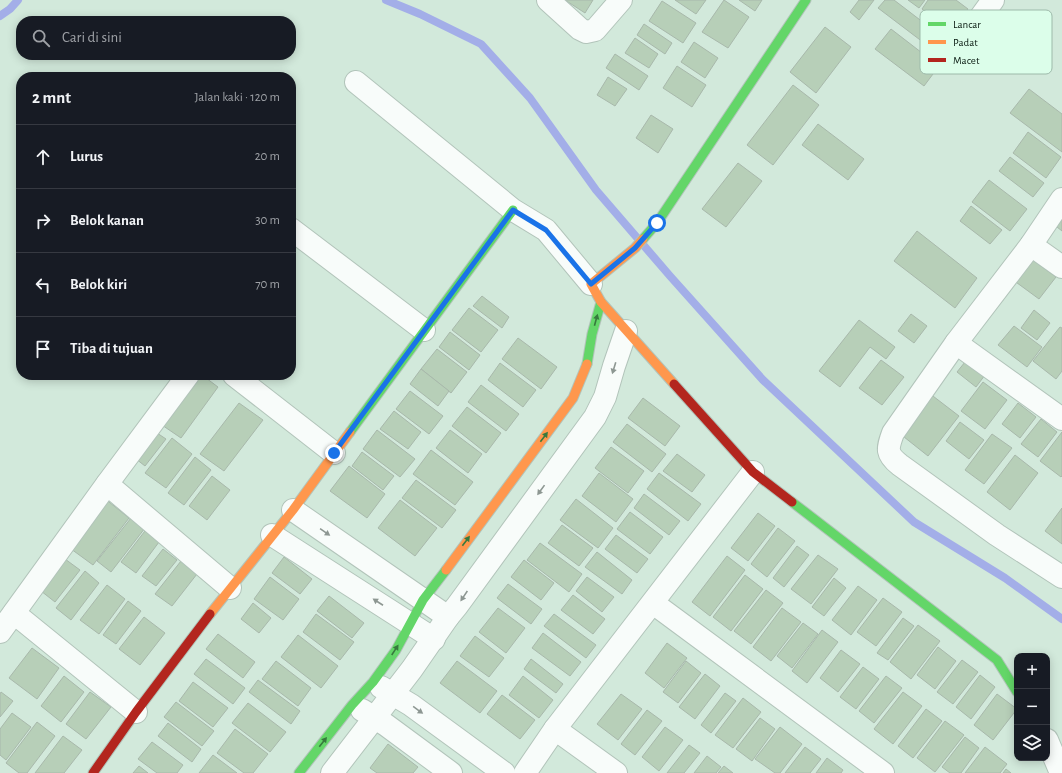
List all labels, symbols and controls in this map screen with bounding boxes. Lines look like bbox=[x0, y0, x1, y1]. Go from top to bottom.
legend bbox=[920, 10, 1052, 74]
search box bbox=[16, 16, 296, 60]
text: Lancar bbox=[953, 19, 981, 30]
icon: search bbox=[30, 27, 52, 49]
text: Cari di sini bbox=[62, 30, 122, 45]
text: Padat bbox=[953, 37, 978, 48]
text: Macet bbox=[953, 55, 980, 66]
text: 2 mnt bbox=[32, 89, 71, 106]
text: Jalan kaki · 120 m bbox=[194, 91, 280, 104]
icon: ahead bbox=[32, 146, 54, 168]
text: Lurus bbox=[70, 149, 103, 164]
text: 20 m bbox=[255, 150, 280, 163]
icon: right bbox=[32, 210, 54, 232]
text: Belok kanan bbox=[70, 213, 144, 228]
text: 30 m bbox=[255, 214, 280, 227]
route start bbox=[648, 214, 666, 232]
icon: left bbox=[32, 274, 54, 296]
text: Belok kiri bbox=[70, 277, 127, 292]
text: 70 m bbox=[255, 278, 280, 291]
one-way arrow bbox=[593, 314, 599, 326]
icon: arrive bbox=[32, 338, 54, 360]
text: Tiba di tujuan bbox=[70, 341, 153, 356]
one-way arrow bbox=[610, 362, 616, 374]
one-way arrow bbox=[540, 432, 548, 442]
route end bbox=[325, 444, 343, 462]
one-way arrow bbox=[536, 485, 545, 496]
one-way arrow bbox=[320, 528, 330, 536]
one-way arrow bbox=[462, 536, 471, 547]
one-way arrow bbox=[460, 590, 468, 601]
one-way arrow bbox=[372, 599, 383, 606]
one-way arrow bbox=[391, 644, 399, 655]
map controls bbox=[1014, 653, 1050, 761]
button: + bbox=[1014, 653, 1050, 689]
button: − bbox=[1014, 689, 1050, 725]
one-way arrow bbox=[412, 706, 423, 714]
button: layers bbox=[1014, 725, 1050, 761]
one-way arrow bbox=[319, 737, 328, 748]

